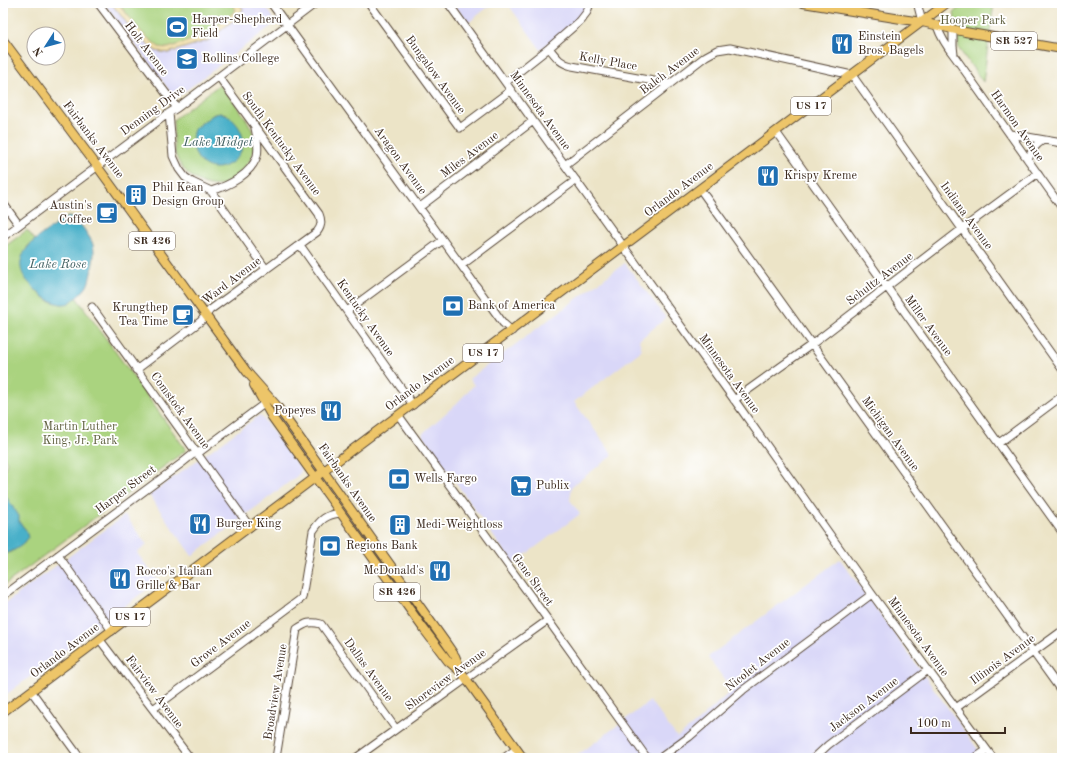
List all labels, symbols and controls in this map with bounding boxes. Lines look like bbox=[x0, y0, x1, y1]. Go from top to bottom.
sports icon: Harper-Shepherd Field bbox=[164, 14, 190, 40]
place label: Harper-Shepherd Field bbox=[192, 14, 282, 40]
park label: Hooper Park bbox=[940, 15, 1006, 27]
street label: Holt Avenue bbox=[122, 20, 170, 79]
north arrow bbox=[26, 26, 66, 66]
restaurant icon: Einstein Bros. Bagels bbox=[829, 31, 855, 57]
place label: Einstein Bros. Bagels bbox=[858, 31, 924, 57]
road number: SR 527 bbox=[991, 32, 1037, 50]
street label: Bungalow Avenue bbox=[403, 34, 468, 117]
text: N bbox=[32, 44, 46, 58]
street label: Balch Avenue bbox=[638, 45, 702, 97]
school or university icon: Rollins College bbox=[174, 46, 200, 72]
street label: Kelly Place bbox=[578, 51, 639, 73]
place label: Rollins College bbox=[202, 53, 280, 65]
street label: Minnesota Avenue bbox=[507, 69, 573, 153]
street label: Denning Drive bbox=[119, 83, 188, 138]
street label: Harmon Avenue bbox=[988, 88, 1046, 164]
street label: South Kentucky Avenue bbox=[239, 90, 323, 198]
road number: US 17 bbox=[791, 97, 831, 115]
street label: Fairbanks Avenue bbox=[60, 99, 126, 181]
street label: Aragon Avenue bbox=[372, 125, 429, 197]
street label: Miles Avenue bbox=[439, 129, 501, 180]
water label: Lake Midget bbox=[182, 136, 254, 149]
street label: Orlando Avenue bbox=[642, 160, 716, 220]
restaurant icon: Krispy Kreme bbox=[755, 163, 781, 189]
place label: Krispy Kreme bbox=[784, 170, 857, 182]
street label: Indiana Avenue bbox=[937, 180, 995, 252]
building icon: Phil Kean Design Group bbox=[123, 182, 149, 208]
place label: Phil Kean Design Group bbox=[152, 182, 224, 208]
place label: Austin's Coffee bbox=[49, 200, 92, 226]
cafe icon: Austin's Coffee bbox=[94, 200, 120, 226]
road number: SR 426 bbox=[129, 232, 175, 250]
street label: Schultz Avenue bbox=[845, 250, 916, 308]
street label: Ward Avenue bbox=[200, 255, 264, 307]
water label: Lake Rose bbox=[28, 258, 87, 271]
street label: Kentucky Avenue bbox=[334, 277, 396, 359]
bank icon: Bank of America bbox=[440, 293, 466, 319]
street label: Miller Avenue bbox=[902, 293, 954, 359]
place label: Bank of America bbox=[468, 300, 555, 312]
place label: Krungthep Tea Time bbox=[112, 302, 168, 328]
cafe icon: Krungthep Tea Time bbox=[170, 302, 196, 328]
street label: Minnesota Avenue bbox=[696, 332, 762, 416]
road number: US 17 bbox=[463, 344, 503, 362]
street label: Orlando Avenue bbox=[383, 354, 457, 414]
street label: Comstock Avenue bbox=[148, 370, 212, 452]
street label: Michigan Avenue bbox=[859, 395, 921, 474]
restaurant icon: Popeyes bbox=[318, 398, 344, 424]
place label: Popeyes bbox=[274, 405, 316, 417]
park label: Martin Luther King, Jr. Park bbox=[43, 421, 117, 447]
street label: Fairbanks Avenue bbox=[315, 442, 379, 525]
street label: Harper Street bbox=[94, 464, 158, 516]
bank icon: Wells Fargo bbox=[386, 466, 412, 492]
place label: Wells Fargo bbox=[414, 473, 477, 485]
supermarket icon: Publix bbox=[508, 473, 534, 499]
place label: Publix bbox=[536, 480, 569, 492]
restaurant icon: Burger King bbox=[187, 511, 213, 537]
building icon: Medi-Weightloss bbox=[387, 512, 413, 538]
place label: Burger King bbox=[216, 518, 282, 530]
place label: Medi-Weightloss bbox=[416, 519, 503, 531]
bank icon: Regions Bank bbox=[317, 533, 343, 559]
place label: Regions Bank bbox=[346, 540, 418, 552]
street label: Gene Street bbox=[509, 552, 555, 608]
restaurant icon: McDonald's bbox=[427, 558, 453, 584]
place label: McDonald's bbox=[363, 565, 424, 577]
restaurant icon: Rocco's Italian Grille & Bar bbox=[107, 566, 133, 592]
place label: Rocco's Italian Grille & Bar bbox=[136, 566, 213, 592]
road number: SR 426 bbox=[374, 583, 420, 601]
street label: Minnesota Avenue bbox=[885, 595, 951, 679]
road number: US 17 bbox=[110, 608, 150, 626]
street label: Grove Avenue bbox=[189, 617, 254, 670]
street label: Orlando Avenue bbox=[28, 621, 102, 681]
street label: Illinois Avenue bbox=[968, 632, 1038, 687]
street label: Dallas Avenue bbox=[341, 636, 395, 704]
street label: Nicolet Avenue bbox=[724, 636, 793, 694]
street label: Broadview Avenue bbox=[262, 643, 290, 741]
street label: Shoreview Avenue bbox=[404, 647, 489, 713]
street label: Fairview Avenue bbox=[123, 654, 185, 731]
street label: Jackson Avenue bbox=[827, 675, 901, 735]
scale bar bbox=[911, 709, 1005, 735]
text: 100 m bbox=[917, 718, 951, 730]

